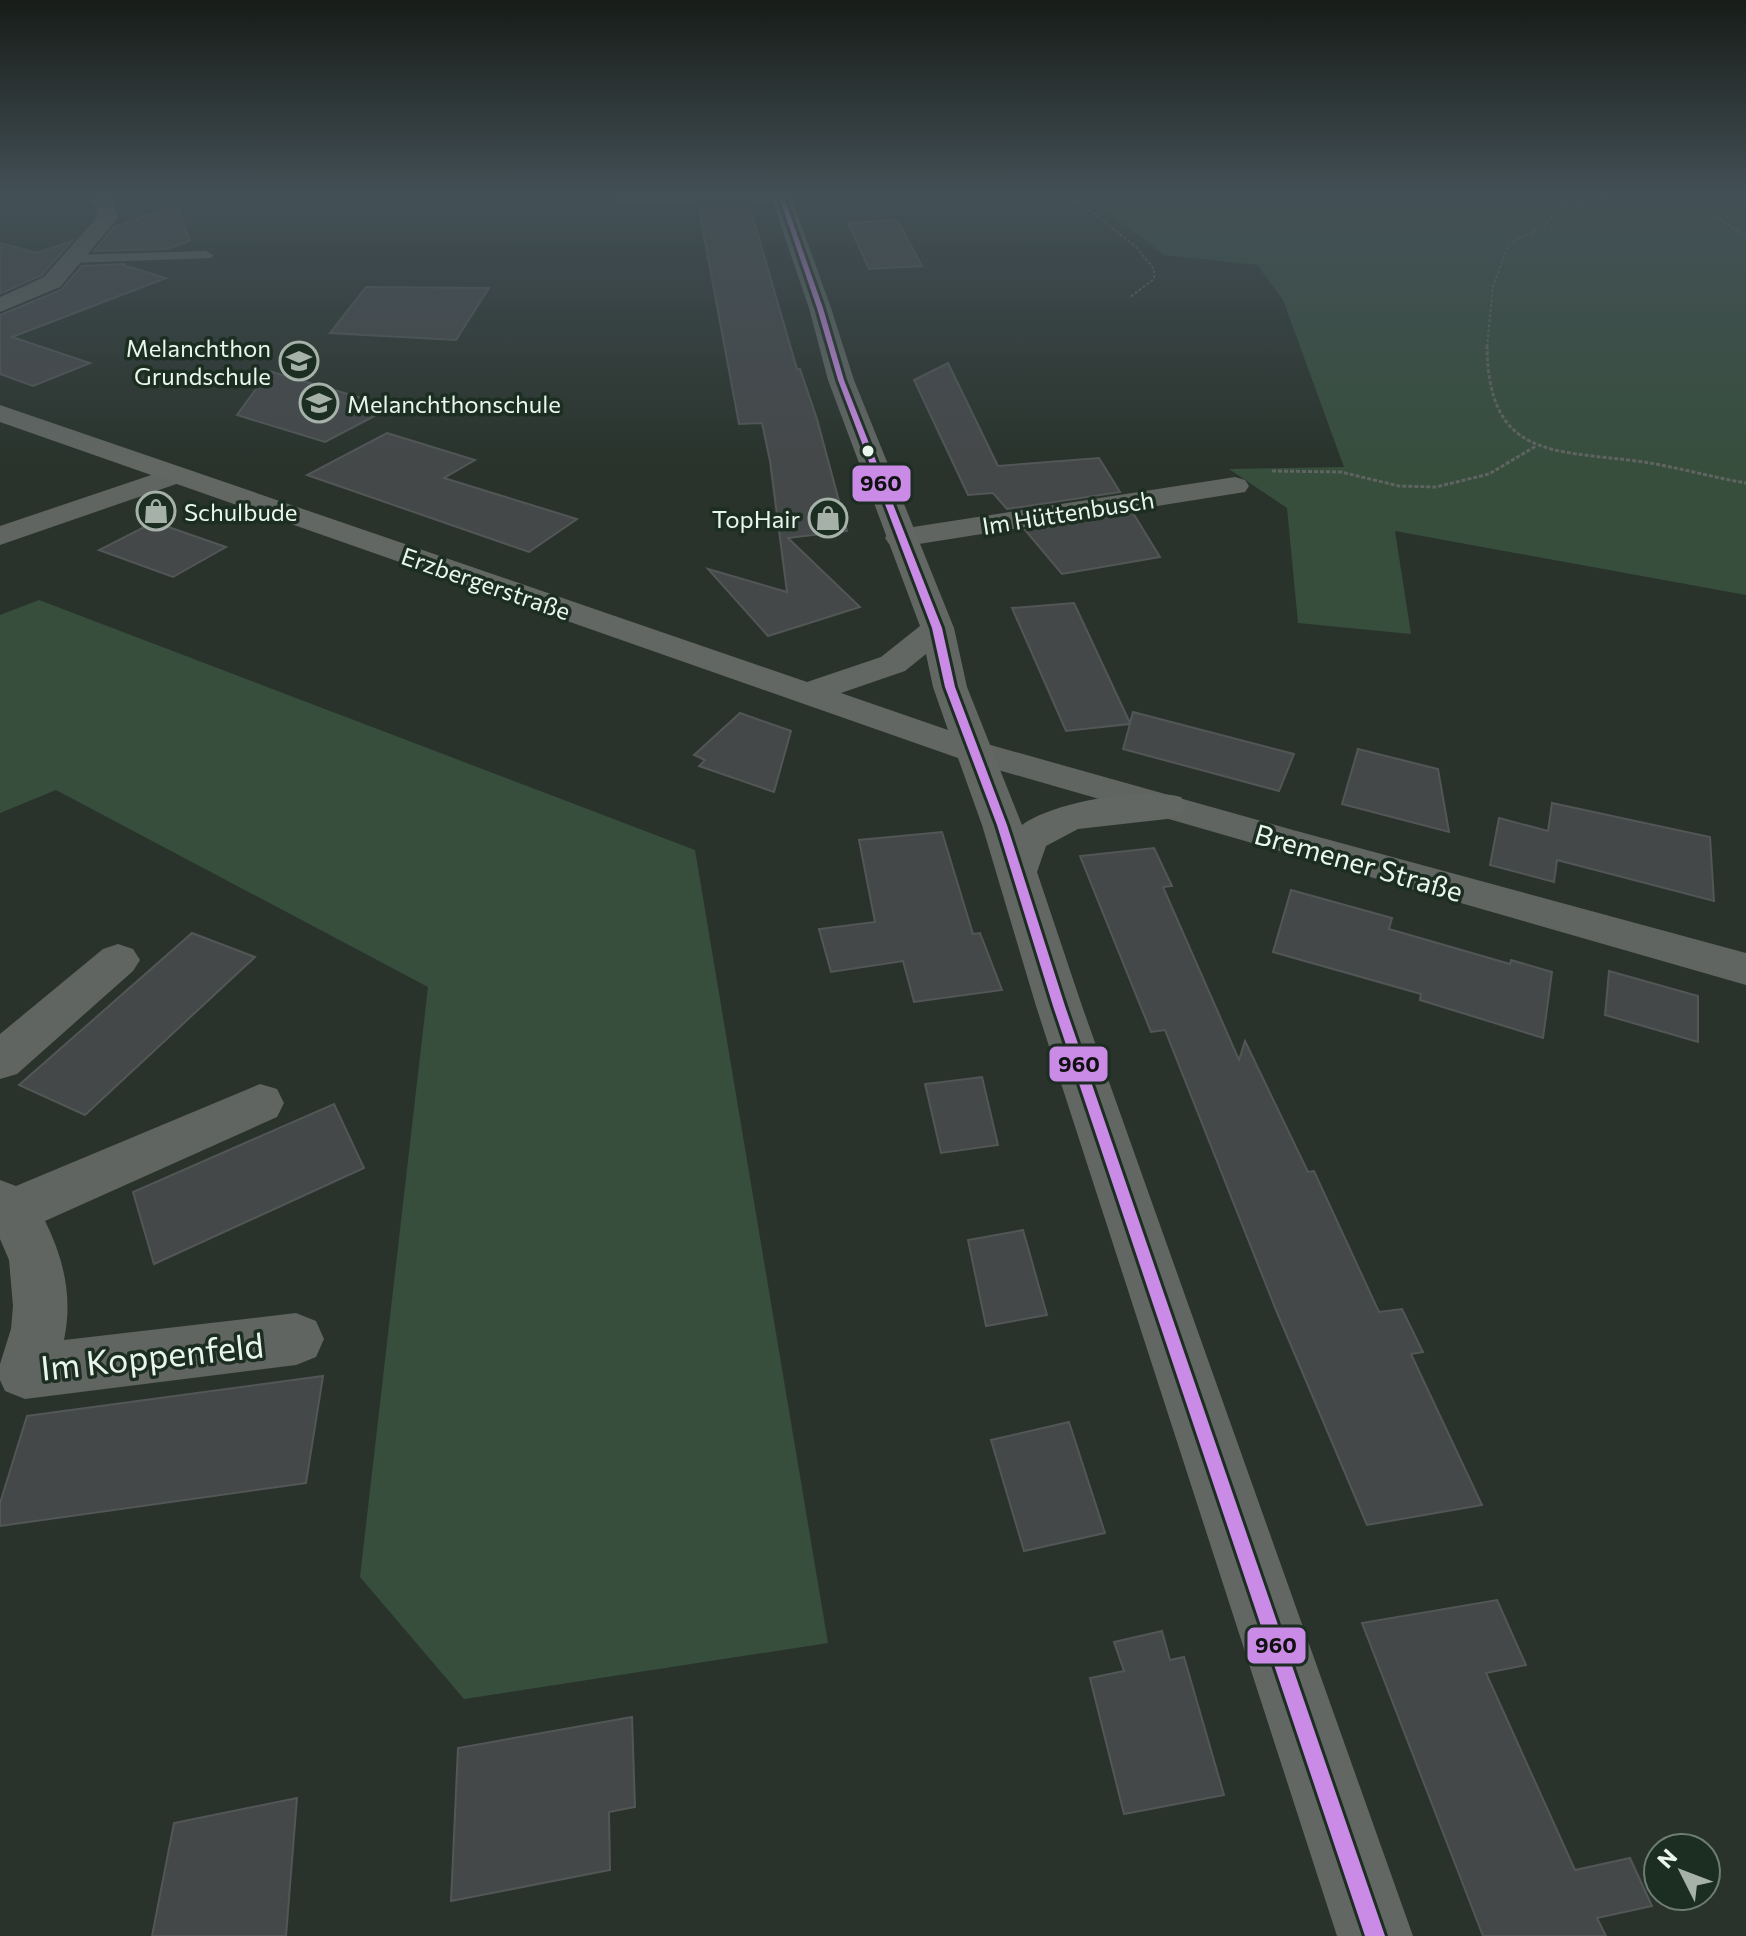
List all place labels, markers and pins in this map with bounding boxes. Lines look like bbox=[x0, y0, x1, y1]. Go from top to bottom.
place label: Melanchthon Grundschule bbox=[126, 333, 271, 390]
school or university icon: Melanchthon Grundschule bbox=[278, 340, 320, 382]
school or university icon: Melanchthonschule bbox=[298, 382, 340, 424]
place label: Melanchthonschule bbox=[347, 389, 561, 418]
unlabelled marker bbox=[860, 443, 876, 459]
shop icon: Schulbude bbox=[135, 490, 177, 532]
place label: Schulbude bbox=[184, 497, 297, 526]
shop icon: TopHair bbox=[807, 497, 849, 539]
place label: TopHair bbox=[712, 504, 800, 533]

